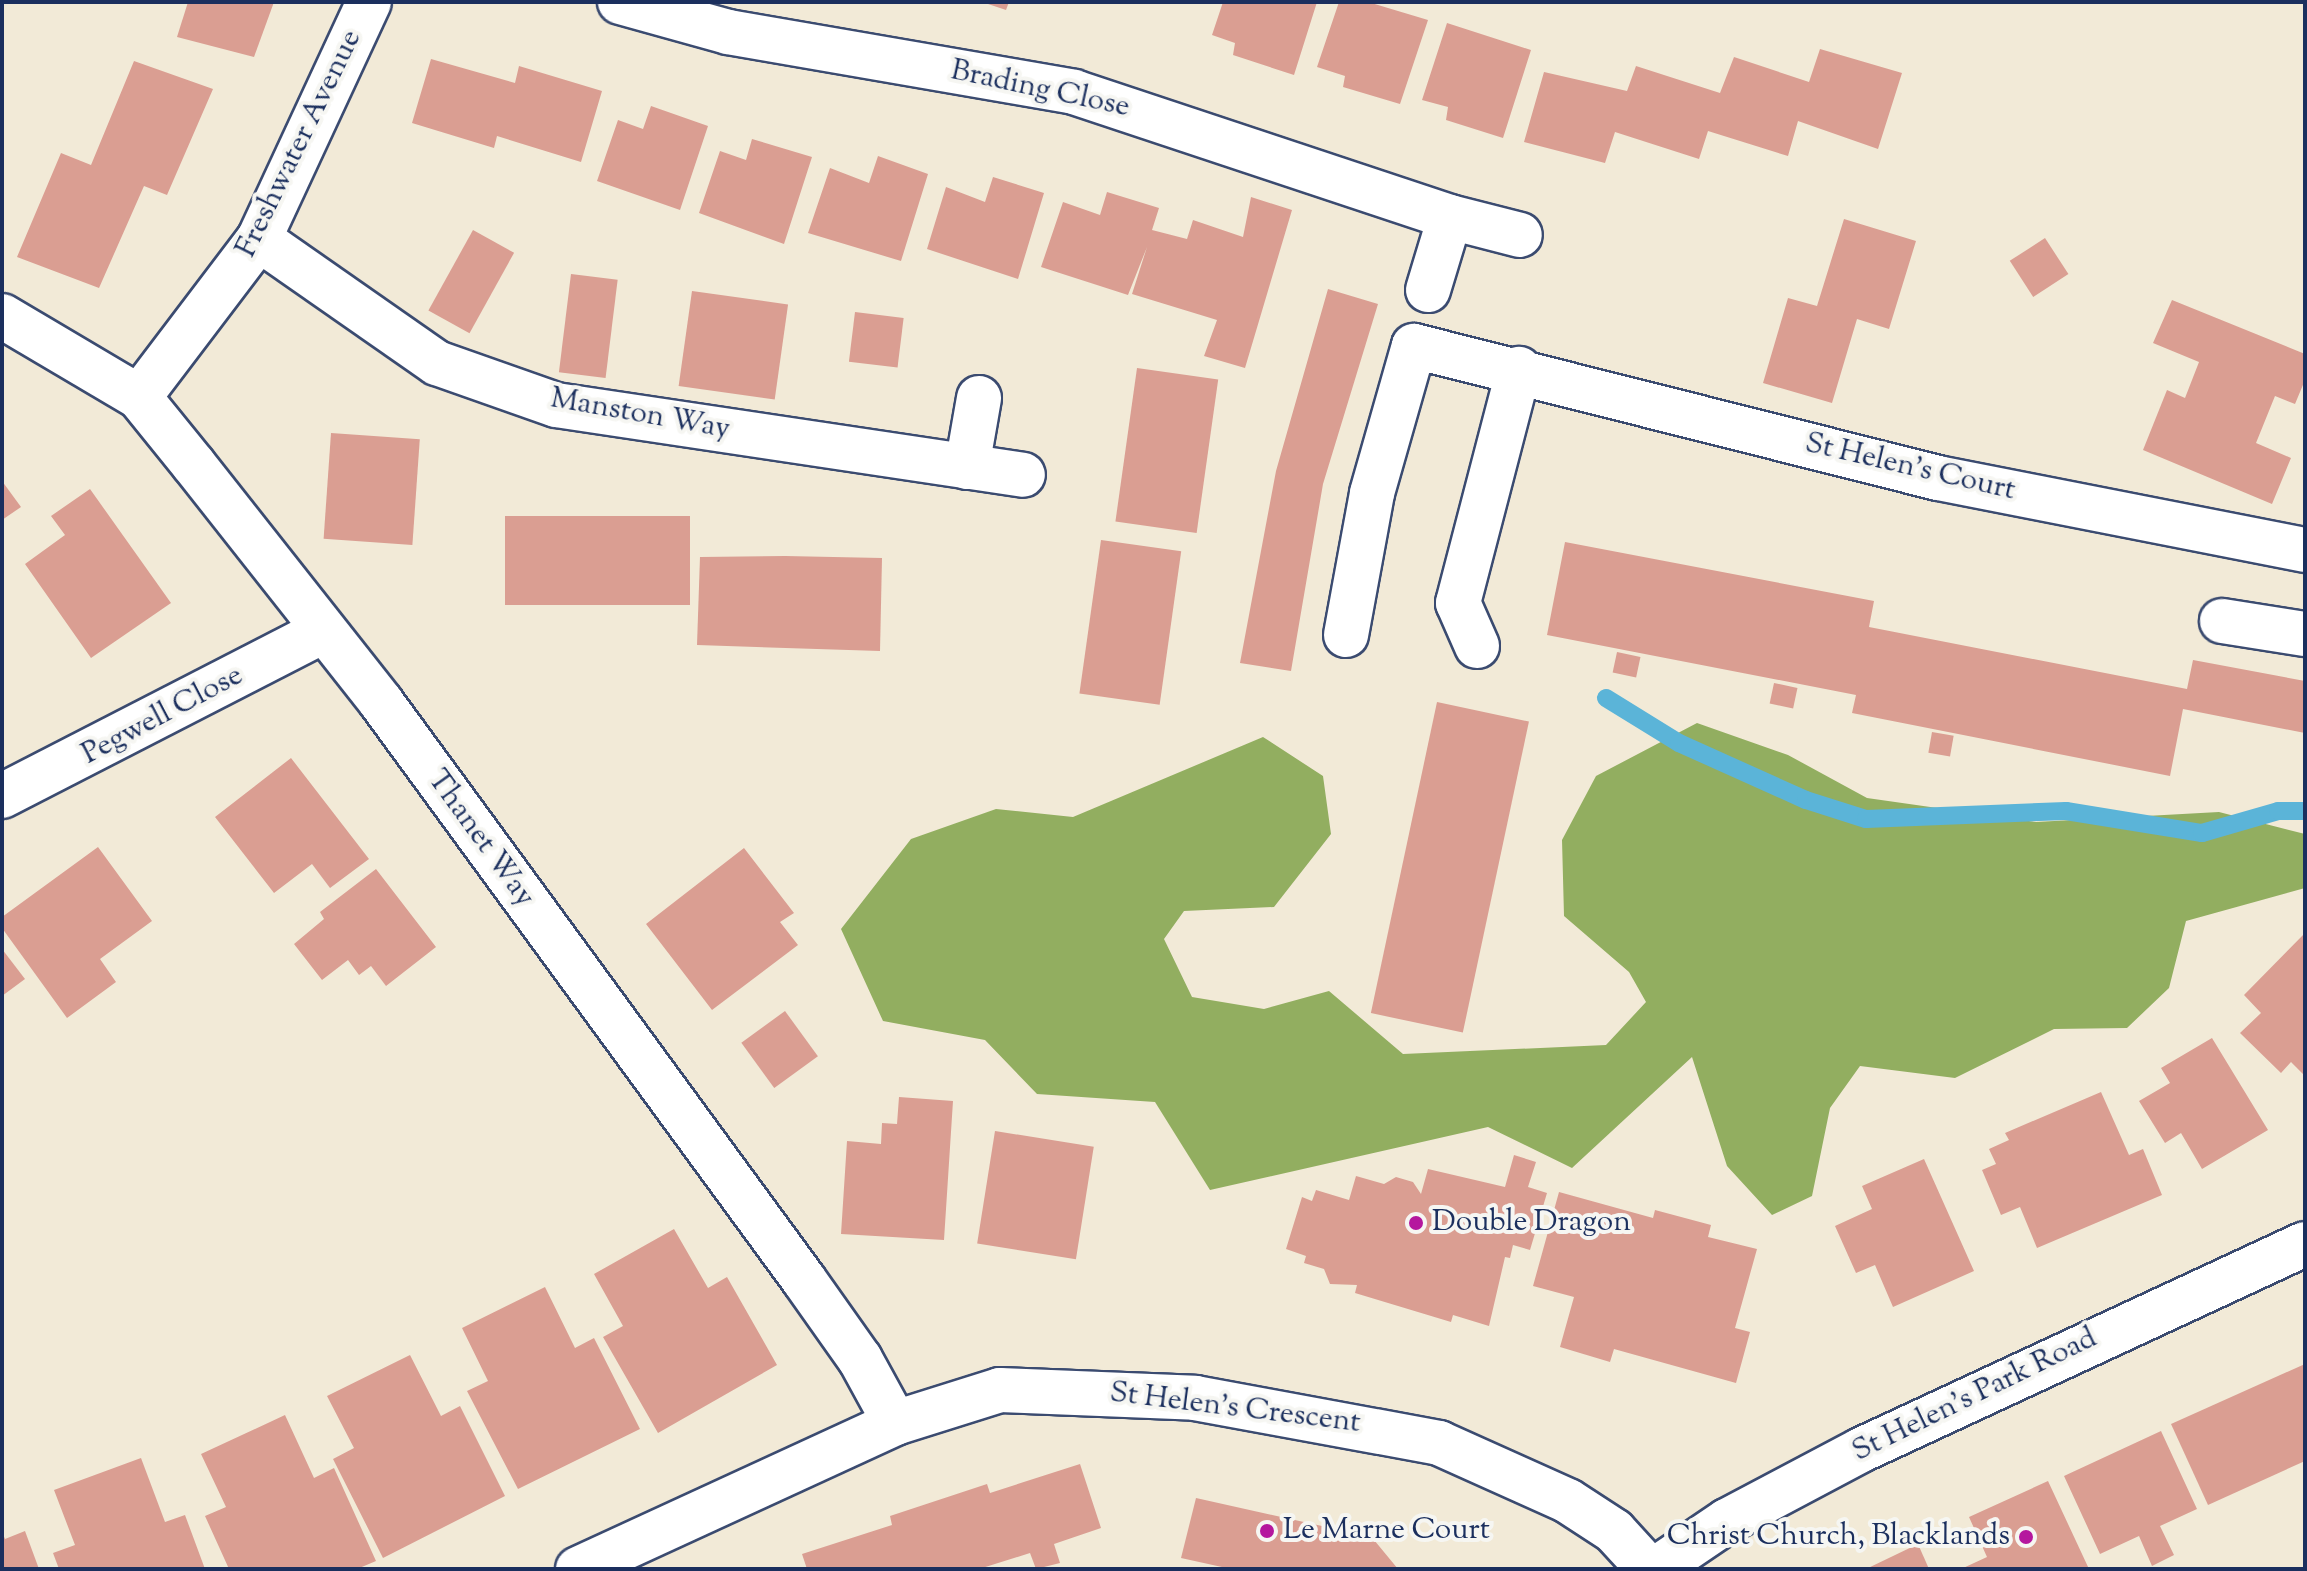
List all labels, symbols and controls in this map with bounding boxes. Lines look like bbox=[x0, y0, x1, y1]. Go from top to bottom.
street label: Freshwater Avenue bbox=[229, 24, 371, 264]
street label: Brading Close bbox=[947, 53, 1133, 127]
street label: Manston Way bbox=[547, 382, 733, 448]
street label: St Helen's Court bbox=[1801, 426, 2019, 510]
street label: Pegwell Close bbox=[76, 659, 250, 773]
street label: Thanet Way bbox=[418, 764, 542, 914]
place label: Double Dragon bbox=[1432, 1205, 1631, 1241]
marker: Double Dragon bbox=[1407, 1214, 1425, 1232]
street label: St Helen's Park Road bbox=[1847, 1321, 2103, 1471]
street label: St Helen's Crescent bbox=[1108, 1376, 1362, 1442]
place label: Le Marne Court bbox=[1283, 1513, 1490, 1549]
place label: Christ Church, Blacklands bbox=[1667, 1519, 2010, 1555]
marker: Le Marne Court bbox=[1258, 1522, 1276, 1540]
marker: Christ Church, Blacklands bbox=[2017, 1528, 2035, 1546]

